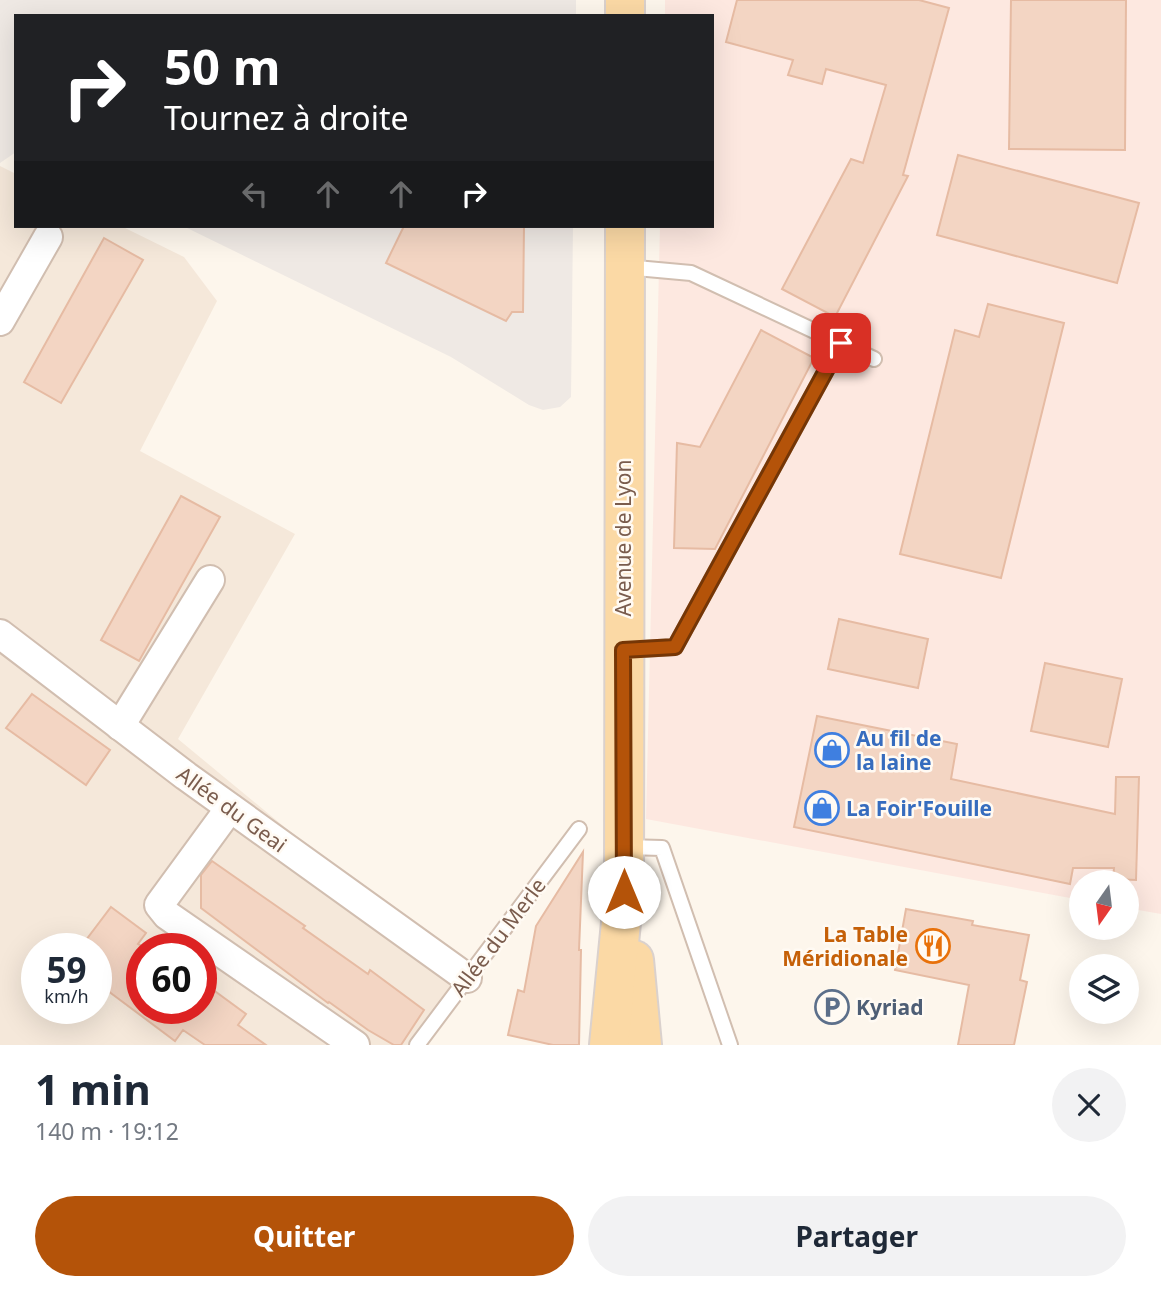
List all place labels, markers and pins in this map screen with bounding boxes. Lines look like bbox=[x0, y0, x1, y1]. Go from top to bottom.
pin bbox=[811, 313, 871, 373]
place label: Au fil de la laine bbox=[856, 724, 942, 776]
shop icon: Au fil de la laine bbox=[813, 731, 851, 769]
shop icon: La Foir'Fouille bbox=[803, 789, 841, 827]
place label: La Foir'Fouille bbox=[846, 794, 992, 822]
place label: La Table Méridionale bbox=[782, 920, 908, 972]
restaurant icon: La Table Méridionale bbox=[914, 927, 952, 965]
parking icon: Kyriad bbox=[813, 988, 851, 1026]
place label: Kyriad bbox=[856, 993, 923, 1021]

